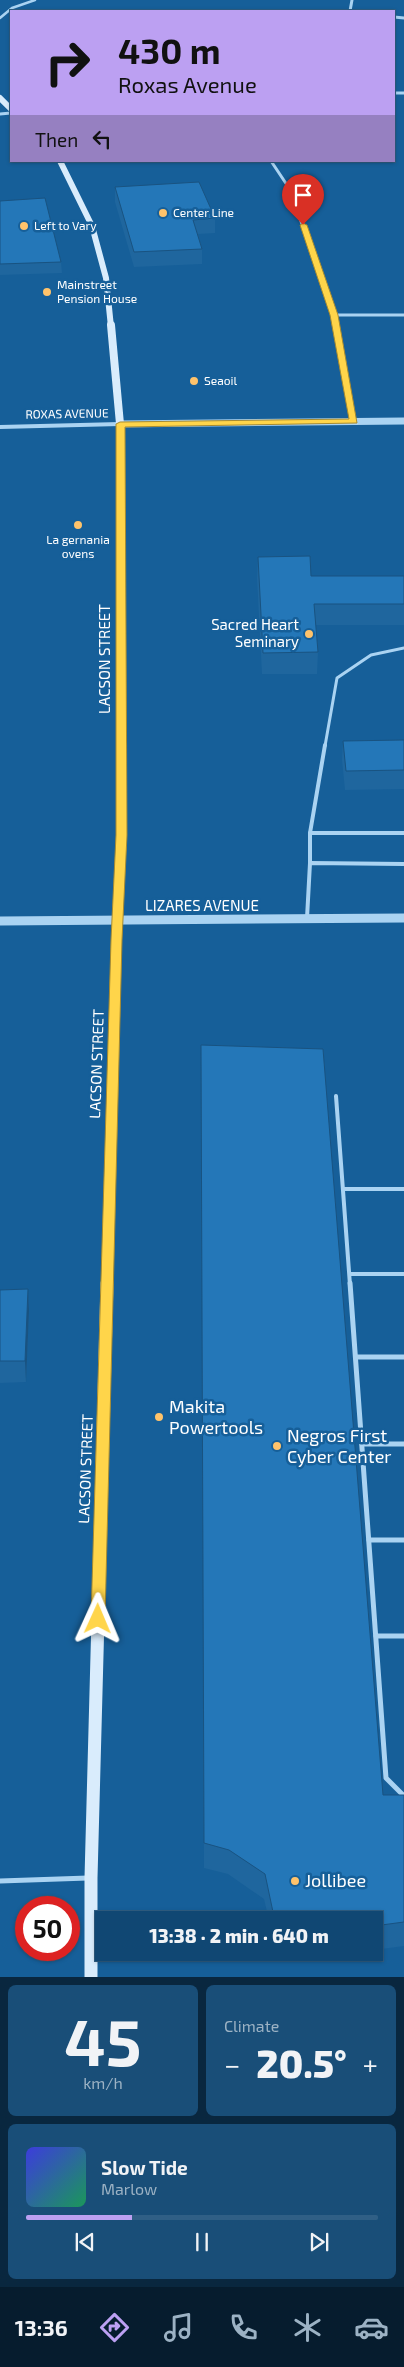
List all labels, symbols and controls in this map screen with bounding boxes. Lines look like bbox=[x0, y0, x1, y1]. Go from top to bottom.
text: 430 m bbox=[118, 29, 221, 71]
icon: right bbox=[35, 30, 100, 95]
text: Roxas Avenue bbox=[118, 71, 257, 97]
icon: left bbox=[88, 125, 116, 153]
text: Then bbox=[35, 128, 78, 151]
pin bbox=[282, 174, 324, 225]
icon: arrive bbox=[289, 181, 317, 209]
place label: Center Line bbox=[173, 205, 234, 219]
marker: Center Line bbox=[157, 207, 169, 219]
place label: Left to Vary bbox=[34, 218, 97, 232]
marker: Left to Vary bbox=[18, 220, 30, 232]
place label: Mainstreet Pension House bbox=[57, 277, 137, 305]
marker: Mainstreet Pension House bbox=[41, 286, 53, 298]
place label: Seaoil bbox=[204, 373, 238, 387]
marker: Seaoil bbox=[188, 375, 200, 387]
street label: ROXAS AVENUE bbox=[25, 405, 109, 421]
marker: La gernania ovens bbox=[72, 519, 84, 531]
place label: La gernania ovens bbox=[46, 532, 110, 560]
street label: LACSON STREET bbox=[95, 604, 113, 714]
place label: Sacred Heart Seminary bbox=[211, 615, 299, 650]
marker: Sacred Heart Seminary bbox=[303, 628, 315, 640]
street label: LIZARES AVENUE bbox=[145, 896, 259, 914]
street label: LACSON STREET bbox=[85, 1009, 107, 1119]
place label: Makita Powertools bbox=[169, 1395, 263, 1438]
marker: Makita Powertools bbox=[153, 1411, 165, 1423]
street label: LACSON STREET bbox=[74, 1414, 96, 1524]
place label: Negros First Cyber Center bbox=[287, 1424, 392, 1467]
marker: Negros First Cyber Center bbox=[271, 1440, 283, 1452]
position arrow bbox=[71, 1592, 123, 1644]
place label: Jollibee bbox=[305, 1869, 366, 1891]
marker: Jollibee bbox=[289, 1875, 301, 1887]
speed limit sign: 50 bbox=[15, 1896, 80, 1961]
text: 13:38 · 2 min · 640 m bbox=[149, 1924, 329, 1947]
text: 45 bbox=[64, 2001, 142, 2079]
text: Climate bbox=[224, 2016, 279, 2035]
text: 20.5° bbox=[256, 2040, 347, 2086]
text: − bbox=[224, 2047, 240, 2081]
text: + bbox=[363, 2047, 378, 2081]
text: km/h bbox=[83, 2073, 123, 2092]
text: Slow Tide bbox=[101, 2156, 188, 2179]
text: Marlow bbox=[101, 2179, 157, 2198]
icon: previous bbox=[71, 2228, 99, 2256]
icon: pause bbox=[188, 2228, 216, 2256]
icon: next bbox=[305, 2228, 333, 2256]
icon: directions bbox=[97, 2310, 132, 2345]
icon: music bbox=[161, 2310, 196, 2345]
icon: phone bbox=[226, 2310, 261, 2345]
icon: climate bbox=[290, 2310, 325, 2345]
icon: car bbox=[354, 2310, 389, 2345]
text: 13:36 bbox=[15, 2314, 68, 2340]

